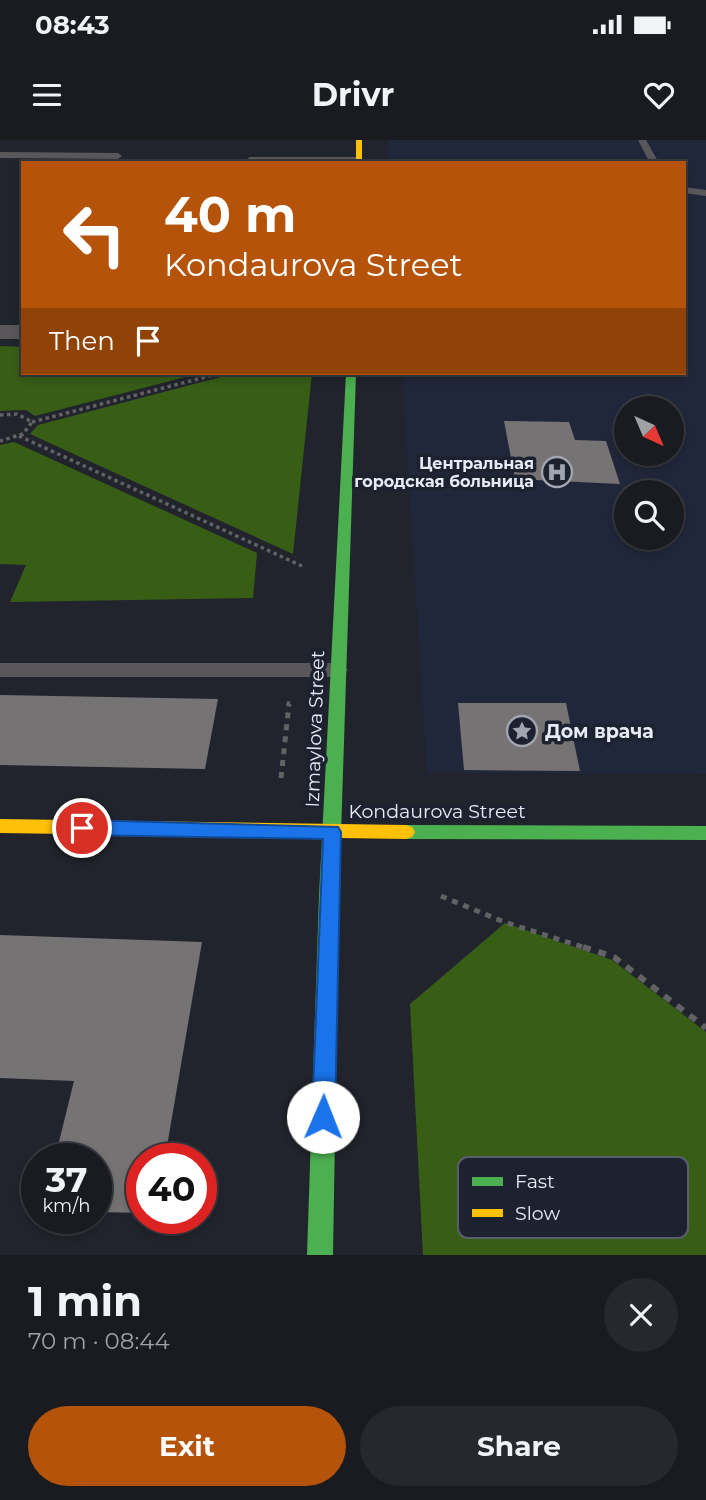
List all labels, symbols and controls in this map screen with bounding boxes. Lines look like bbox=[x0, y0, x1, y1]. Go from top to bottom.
text: 08:43 bbox=[35, 9, 110, 41]
text: Drivr bbox=[312, 75, 394, 114]
icon: menu bbox=[28, 76, 66, 114]
icon: heart bbox=[640, 76, 678, 114]
text: 40 m bbox=[164, 185, 296, 244]
icon: left bbox=[49, 189, 140, 280]
text: Kondaurova Street bbox=[164, 245, 463, 284]
icon: arrive bbox=[129, 322, 167, 360]
text: Then bbox=[49, 325, 115, 357]
north arrow bbox=[614, 396, 684, 466]
map controls bbox=[614, 396, 684, 550]
place label: Центральная городская больница bbox=[354, 454, 534, 491]
hospital icon: Центральная городская больница bbox=[540, 455, 574, 489]
button: search bbox=[614, 480, 684, 550]
street label: Izmaylova Street bbox=[301, 650, 329, 808]
place icon: Дом врача bbox=[505, 714, 539, 748]
place label: Дом врача bbox=[545, 720, 654, 743]
pin bbox=[52, 798, 112, 858]
street label: Kondaurova Street bbox=[348, 800, 526, 823]
icon: arrive bbox=[63, 809, 101, 847]
position arrow bbox=[286, 1080, 360, 1154]
speed limit sign: 40 bbox=[126, 1143, 217, 1234]
legend bbox=[458, 1157, 688, 1238]
text: 37 bbox=[45, 1158, 88, 1201]
text: Fast bbox=[515, 1170, 555, 1193]
text: km/h bbox=[42, 1195, 91, 1217]
text: Slow bbox=[515, 1202, 560, 1225]
text: 1 min bbox=[28, 1275, 142, 1327]
button: close bbox=[604, 1278, 678, 1352]
text: 70 m · 08:44 bbox=[28, 1327, 170, 1355]
button: Exit bbox=[28, 1406, 346, 1486]
button: Share bbox=[360, 1406, 678, 1486]

